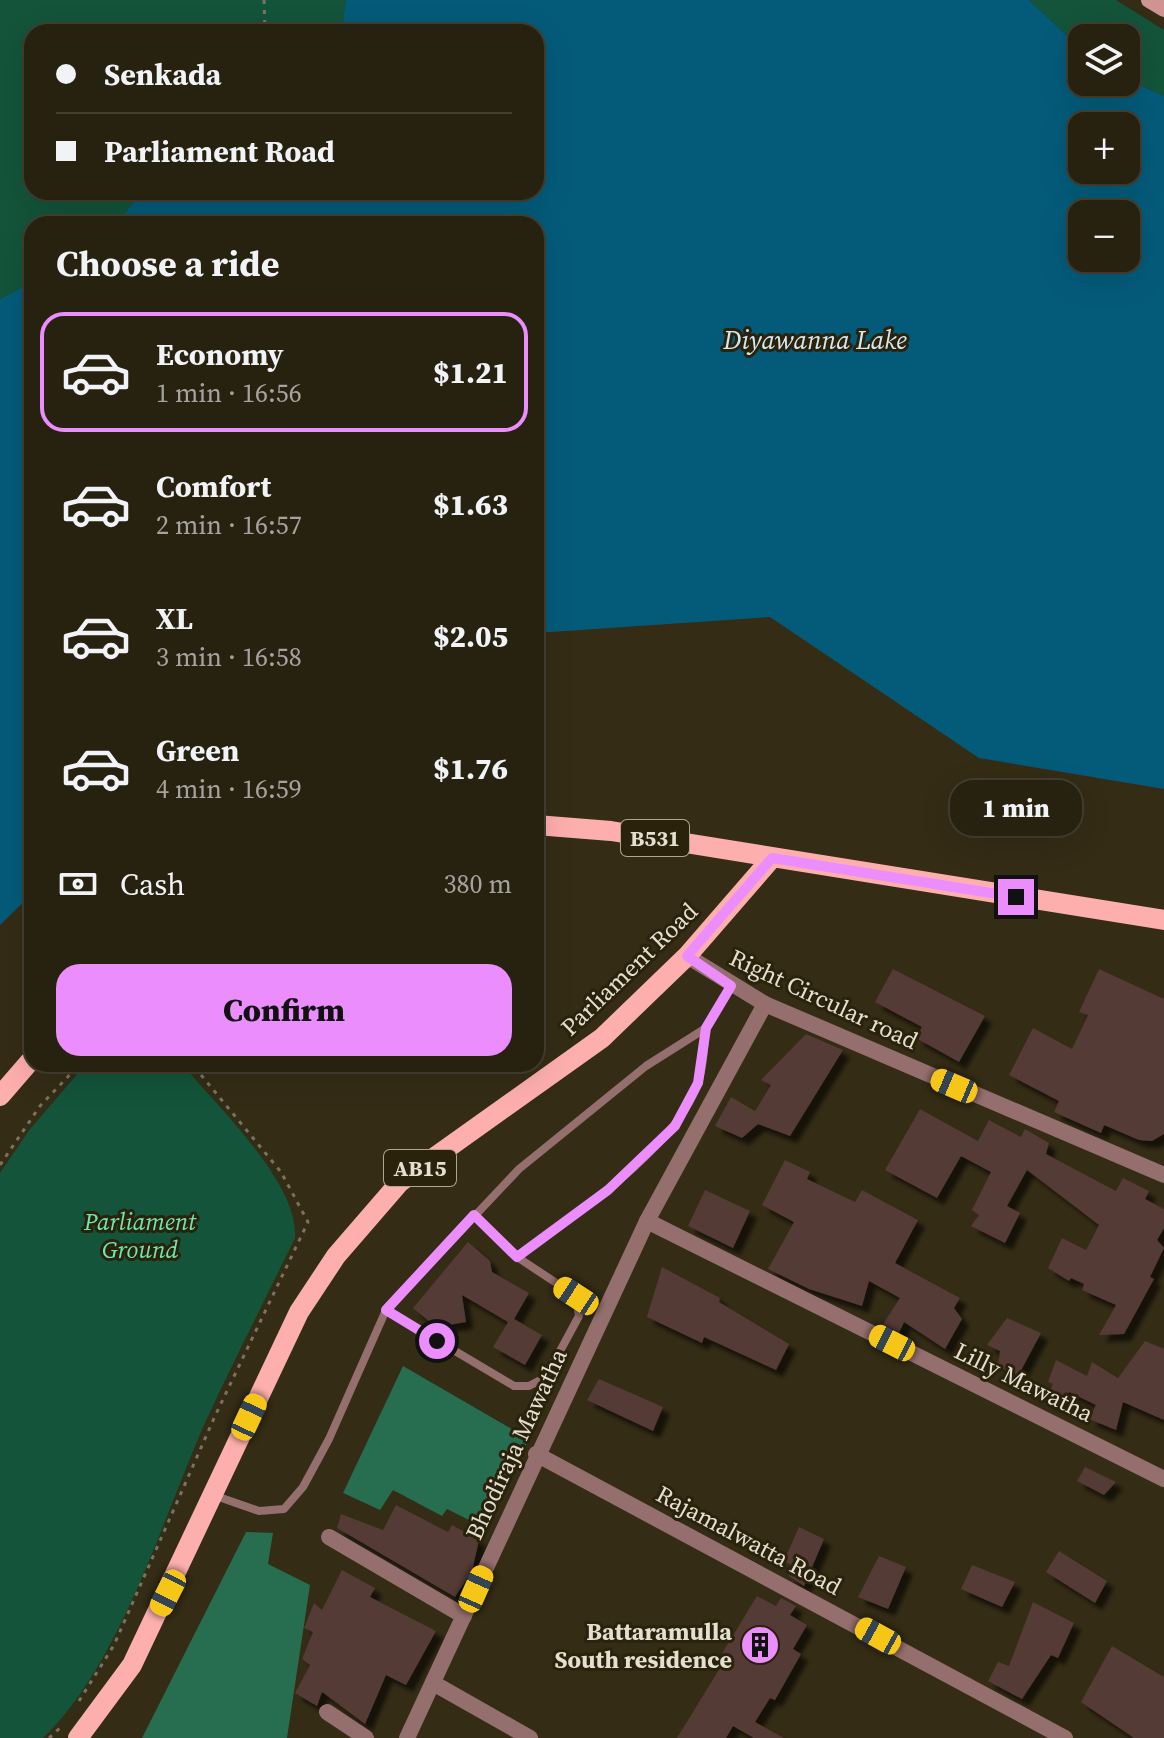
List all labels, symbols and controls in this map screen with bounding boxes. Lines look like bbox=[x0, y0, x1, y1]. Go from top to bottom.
map controls bbox=[1068, 24, 1140, 272]
button: layers bbox=[1068, 24, 1140, 96]
text: Senkada bbox=[104, 54, 222, 95]
button: + bbox=[1068, 112, 1140, 184]
text: Parliament Road bbox=[104, 131, 335, 172]
button: − bbox=[1068, 200, 1140, 272]
text: Choose a ride bbox=[56, 239, 279, 288]
water label: Diyawanna Lake bbox=[722, 322, 907, 358]
text: Economy bbox=[156, 334, 284, 375]
icon: car bbox=[60, 336, 132, 408]
text: $1.21 bbox=[433, 352, 508, 393]
text: 1 min · 16:56 bbox=[156, 375, 302, 411]
text: Comfort bbox=[156, 466, 271, 507]
icon: car bbox=[60, 468, 132, 540]
text: $1.63 bbox=[433, 484, 508, 525]
text: 2 min · 16:57 bbox=[156, 507, 302, 543]
text: XL bbox=[156, 598, 193, 639]
icon: car bbox=[60, 600, 132, 672]
text: $2.05 bbox=[433, 616, 508, 657]
text: 3 min · 16:58 bbox=[156, 639, 302, 675]
text: Green bbox=[156, 730, 239, 771]
icon: car bbox=[60, 732, 132, 804]
text: $1.76 bbox=[433, 748, 508, 789]
text: 4 min · 16:59 bbox=[156, 771, 302, 807]
callout: 1 min bbox=[950, 781, 1082, 837]
text: 1 min bbox=[982, 790, 1050, 826]
road number: B531 bbox=[621, 820, 689, 856]
icon: cash bbox=[56, 862, 100, 906]
text: Cash bbox=[120, 864, 185, 905]
text: 380 m bbox=[444, 866, 512, 902]
route end bbox=[998, 879, 1034, 915]
street label: Parliament Road bbox=[553, 895, 705, 1043]
street label: Right Circular road bbox=[724, 941, 924, 1057]
button: Confirm bbox=[56, 964, 512, 1056]
car bbox=[927, 1066, 981, 1106]
road number: AB15 bbox=[384, 1150, 456, 1186]
park label: Parliament Ground bbox=[83, 1205, 197, 1266]
car bbox=[549, 1273, 603, 1319]
car bbox=[865, 1321, 919, 1365]
route start bbox=[419, 1323, 455, 1359]
street label: Lilly Mawatha bbox=[949, 1334, 1100, 1430]
street label: Bhodiraja Mawatha bbox=[457, 1342, 575, 1545]
car bbox=[228, 1390, 270, 1444]
street label: Rajamalwatta Road bbox=[651, 1477, 848, 1603]
car bbox=[455, 1562, 497, 1616]
car bbox=[146, 1566, 190, 1620]
car bbox=[851, 1614, 905, 1658]
place label: Battaramulla South residence bbox=[555, 1615, 732, 1676]
building icon: Battaramulla South residence bbox=[739, 1624, 781, 1666]

